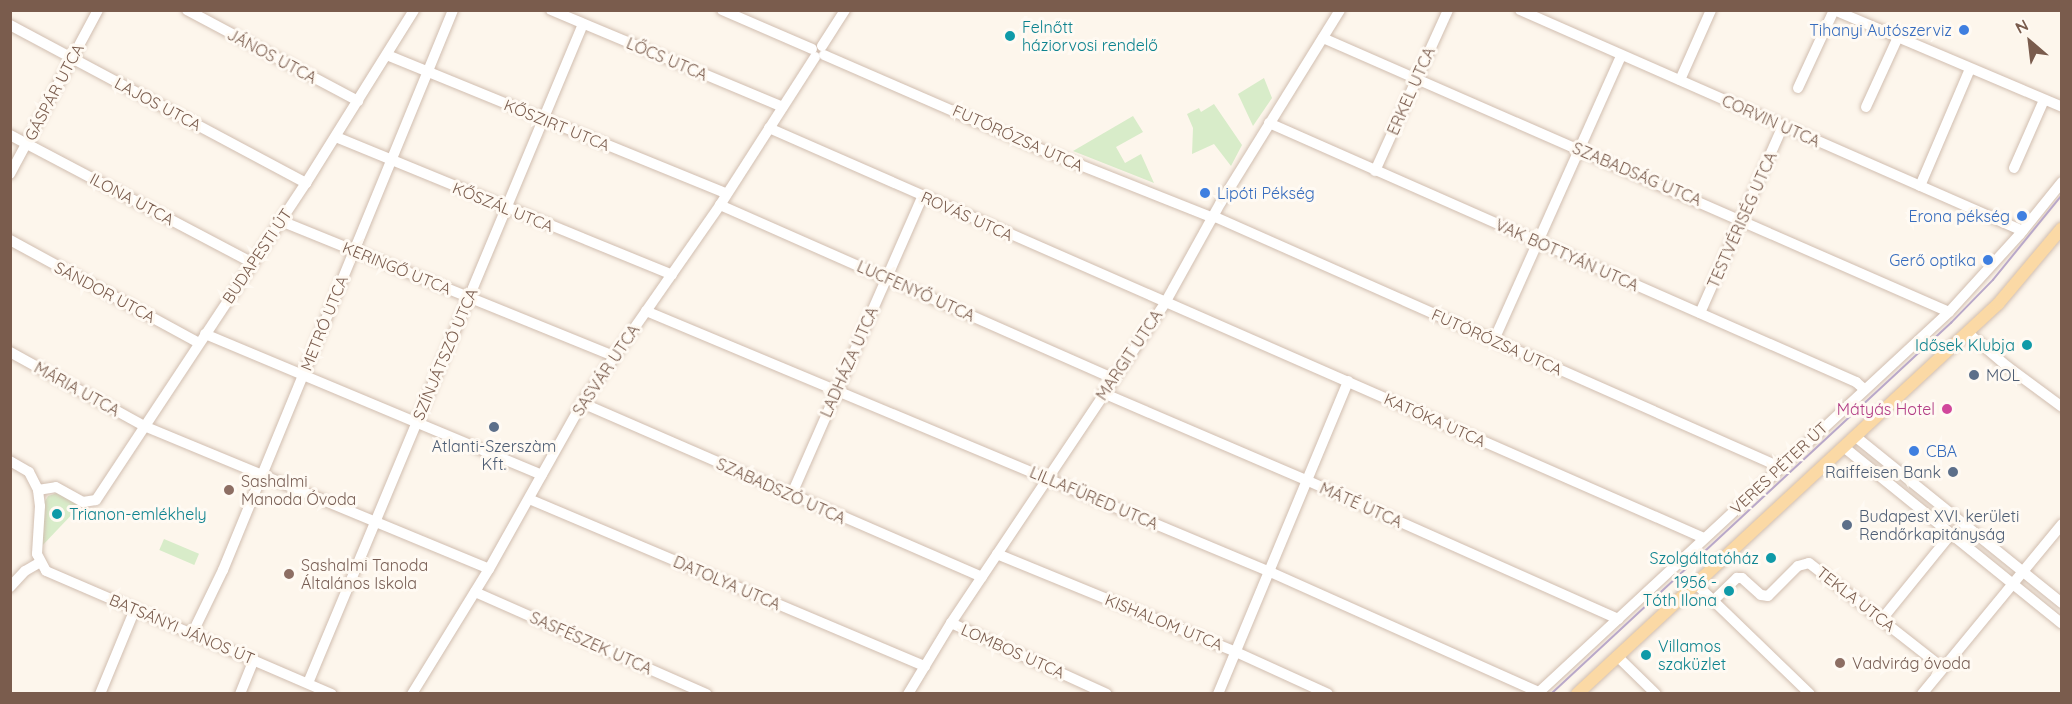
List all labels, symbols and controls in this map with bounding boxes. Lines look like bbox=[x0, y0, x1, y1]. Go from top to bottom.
north arrow bbox=[2000, 12, 2060, 72]
text: N bbox=[2012, 15, 2031, 38]
place label: Felnőtt háziorvosi rendelő bbox=[1022, 17, 1158, 55]
place label: Tihanyi Autószerviz bbox=[1809, 20, 1952, 40]
marker: Tihanyi Autószerviz bbox=[1957, 23, 1971, 37]
street label: JÁNOS UTCA bbox=[224, 24, 320, 88]
marker: Felnőtt háziorvosi rendelő bbox=[1003, 29, 1017, 43]
street label: LŐCS UTCA bbox=[624, 33, 710, 85]
street label: GÁSPÁR UTCA bbox=[20, 40, 88, 144]
street label: ERKEL UTCA bbox=[1383, 44, 1439, 138]
street label: LAJOS UTCA bbox=[111, 73, 205, 135]
street label: CORVIN UTCA bbox=[1719, 91, 1823, 151]
street label: KŐSZIRT UTCA bbox=[501, 95, 613, 155]
street label: FUTÓRÓZSA UTCA bbox=[950, 101, 1086, 175]
street label: SZABADSÁG UTCA bbox=[1570, 138, 1704, 210]
street label: TESTVÉRISÉG UTCA bbox=[1703, 149, 1781, 291]
street label: ILONA UTCA bbox=[87, 169, 177, 229]
street label: KŐSZÁL UTCA bbox=[450, 178, 556, 236]
place label: Lipóti Pékség bbox=[1217, 183, 1315, 203]
marker: Lipóti Pékség bbox=[1198, 186, 1212, 200]
street label: ROVÁS UTCA bbox=[918, 187, 1016, 245]
street label: BUDAPESTI ÚT bbox=[218, 205, 296, 307]
place label: Erona pékség bbox=[1908, 206, 2010, 226]
marker: Erona pékség bbox=[2015, 209, 2029, 223]
street label: VAK BOTTYÁN UTCA bbox=[1492, 215, 1642, 295]
street label: KERINGŐ UTCA bbox=[340, 237, 454, 299]
place label: Gerő optika bbox=[1889, 250, 1976, 270]
marker: Gerő optika bbox=[1981, 253, 1995, 267]
street label: LUCFENYŐ UTCA bbox=[854, 256, 978, 326]
street label: SÁNDOR UTCA bbox=[51, 257, 159, 327]
street label: METRÓ UTCA bbox=[296, 273, 352, 373]
street label: SZÍNJÁTSZÓ UTCA bbox=[409, 285, 481, 423]
street label: LADHÁZA UTCA bbox=[816, 304, 882, 420]
street label: FUTÓRÓZSA UTCA bbox=[1429, 305, 1565, 379]
street label: MARGIT UTCA bbox=[1092, 306, 1166, 404]
street label: SASVÁR UTCA bbox=[568, 321, 644, 419]
place label: Idősek Klubja bbox=[1915, 335, 2015, 355]
marker: Idősek Klubja bbox=[2020, 338, 2034, 352]
street label: MÁRIA UTCA bbox=[31, 358, 123, 420]
place label: MOL bbox=[1986, 365, 2020, 385]
marker: MOL bbox=[1967, 368, 1981, 382]
street label: KATÓKA UTCA bbox=[1381, 389, 1489, 451]
place label: Mátyás Hotel bbox=[1837, 399, 1935, 419]
marker: Mátyás Hotel bbox=[1940, 402, 1954, 416]
street label: VERES PÉTER ÚT bbox=[1726, 418, 1832, 518]
marker: Atlanti-Szerszàm Kft. bbox=[487, 420, 501, 434]
place label: Atlanti-Szerszàm Kft. bbox=[432, 436, 556, 474]
place label: CBA bbox=[1926, 441, 1957, 461]
marker: CBA bbox=[1907, 444, 1921, 458]
street label: SZABADSZÓ UTCA bbox=[713, 454, 849, 528]
street label: LILLAFÜRED UTCA bbox=[1027, 462, 1161, 534]
place label: Raiffeisen Bank bbox=[1825, 462, 1941, 482]
marker: Raiffeisen Bank bbox=[1946, 465, 1960, 479]
place label: Sashalmi Manoda Óvoda bbox=[241, 471, 356, 509]
street label: MÁTÉ UTCA bbox=[1317, 478, 1405, 532]
marker: Sashalmi Manoda Óvoda bbox=[222, 483, 236, 497]
place label: Trianon-emlékhely bbox=[69, 504, 207, 524]
place label: Budapest XVI. kerületi Rendőrkapitányság bbox=[1859, 506, 2019, 544]
marker: Trianon-emlékhely bbox=[50, 507, 64, 521]
marker: Budapest XVI. kerületi Rendőrkapitányság bbox=[1840, 518, 1854, 532]
place label: Szolgáltatóház bbox=[1649, 548, 1759, 568]
marker: Szolgáltatóház bbox=[1764, 551, 1778, 565]
street label: DATOLYA UTCA bbox=[670, 552, 784, 614]
place label: Sashalmi Tanoda Általános Iskola bbox=[301, 555, 428, 593]
street label: TEKLA UTCA bbox=[1813, 562, 1899, 636]
marker: Sashalmi Tanoda Általános Iskola bbox=[282, 567, 296, 581]
place label: 1956 - Tóth Ilona bbox=[1643, 572, 1717, 610]
marker: 1956 - Tóth Ilona bbox=[1722, 584, 1736, 598]
street label: BATSÁNYI JÁNOS ÚT bbox=[107, 590, 257, 668]
street label: KISHALOM UTCA bbox=[1102, 590, 1226, 654]
street label: SASFÉSZEK UTCA bbox=[527, 607, 655, 679]
street label: LOMBOS UTCA bbox=[958, 620, 1068, 682]
place label: Villamos szaküzlet bbox=[1658, 636, 1726, 674]
marker: Villamos szaküzlet bbox=[1639, 648, 1653, 662]
place label: Vadvirág óvoda bbox=[1852, 653, 1971, 673]
marker: Vadvirág óvoda bbox=[1833, 656, 1847, 670]

